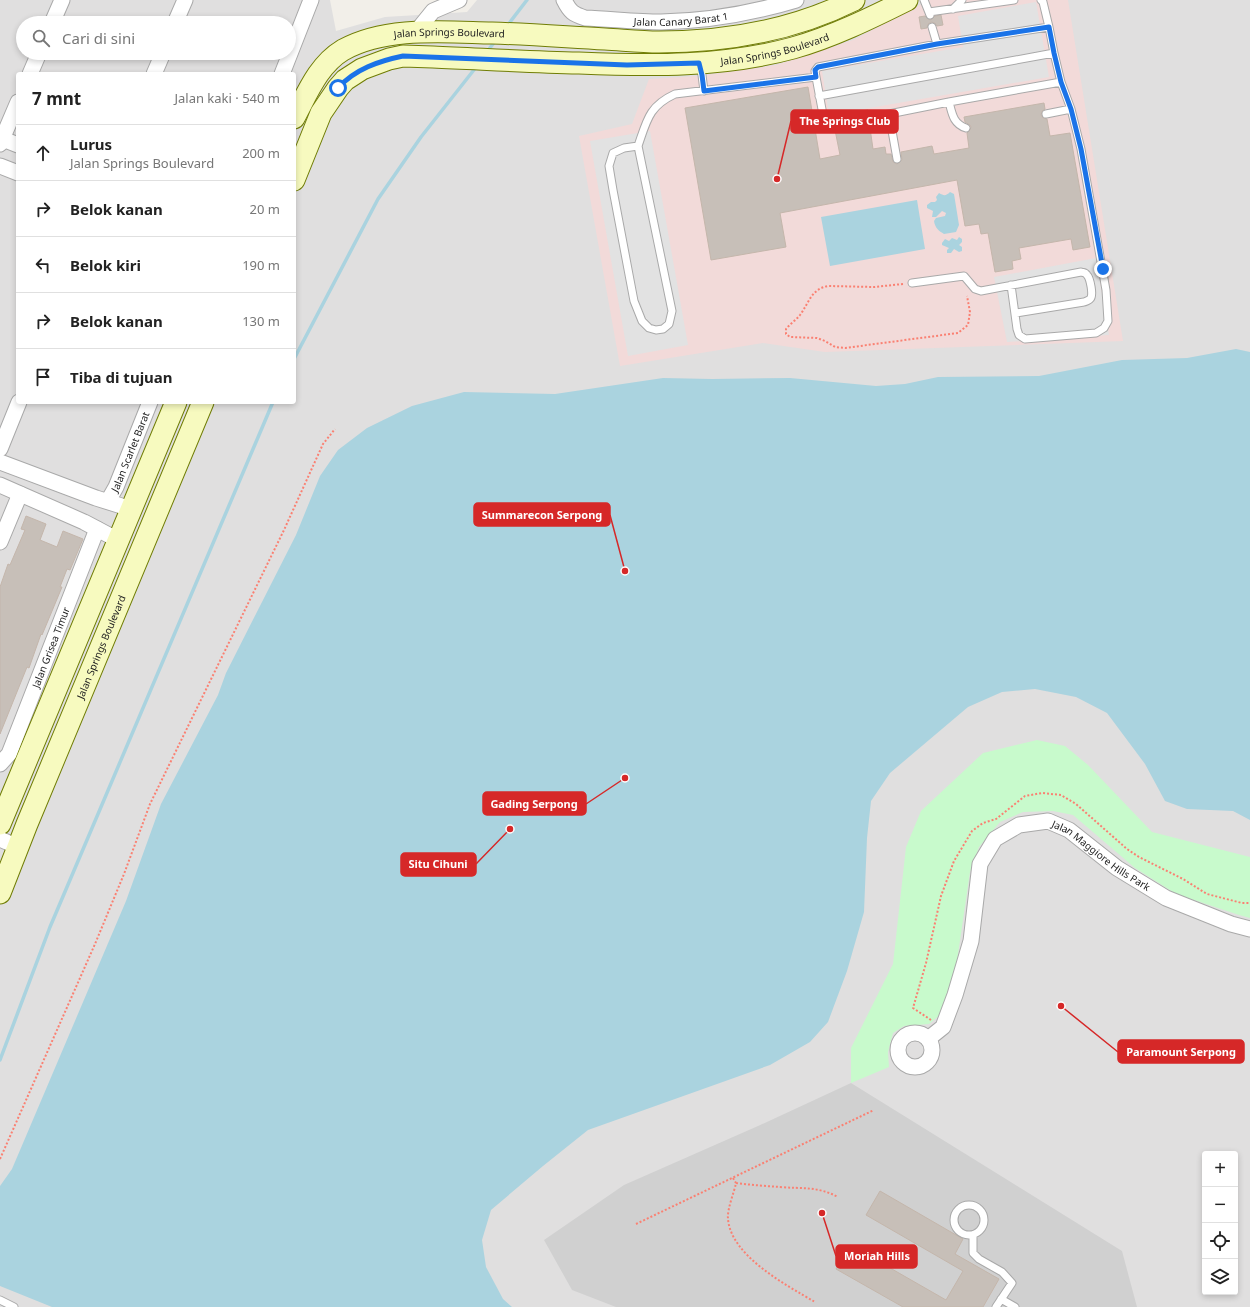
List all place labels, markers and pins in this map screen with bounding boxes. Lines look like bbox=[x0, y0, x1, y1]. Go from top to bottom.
callout: The Springs Club bbox=[791, 110, 898, 133]
callout: Summarecon Serpong bbox=[474, 503, 610, 526]
callout: Gading Serpong bbox=[483, 792, 586, 815]
callout: Situ Cihuni bbox=[401, 853, 476, 876]
callout: Paramount Serpong bbox=[1118, 1040, 1244, 1063]
callout: Moriah Hills bbox=[836, 1245, 917, 1268]

